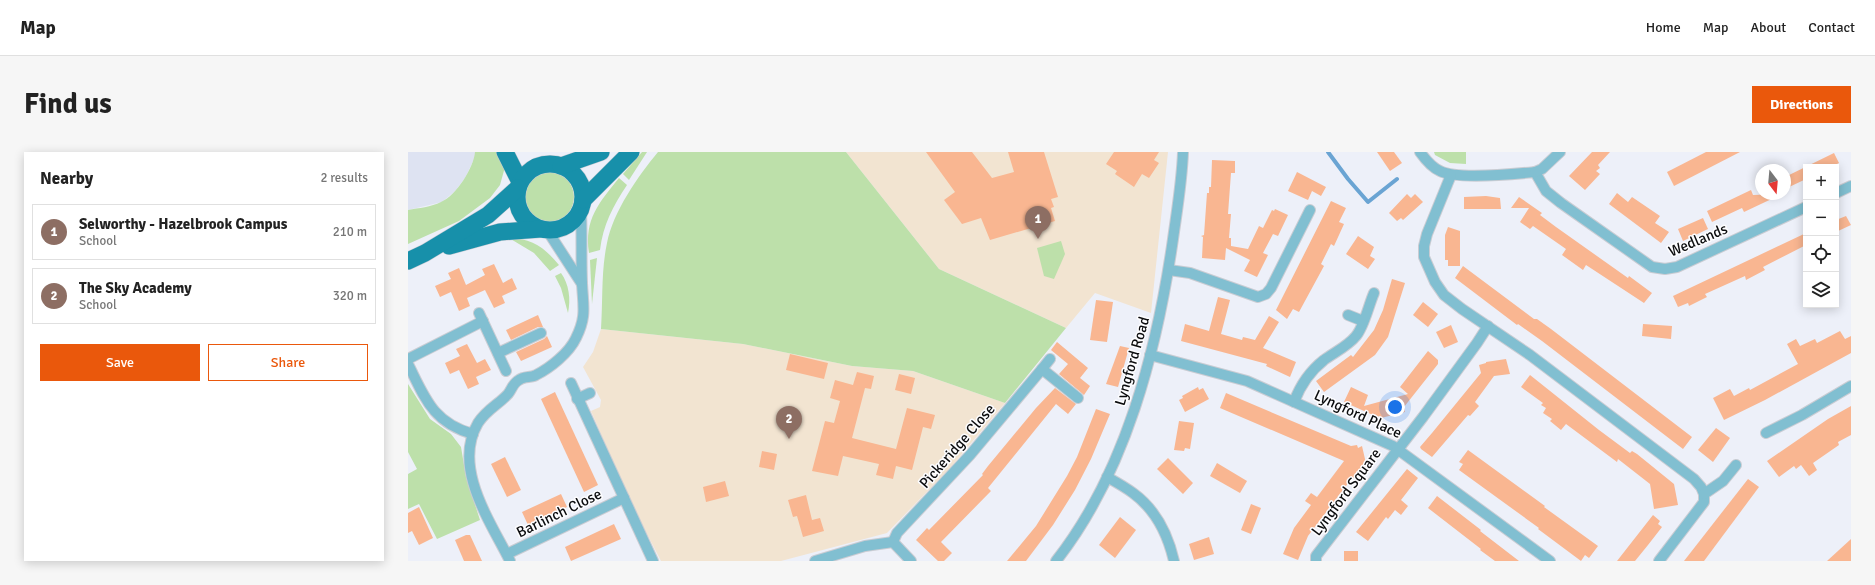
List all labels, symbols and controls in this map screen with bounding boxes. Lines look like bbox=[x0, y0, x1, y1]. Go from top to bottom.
text: Map bbox=[20, 16, 56, 40]
text: Home bbox=[1646, 19, 1681, 36]
text: Map bbox=[1703, 19, 1728, 36]
text: About bbox=[1750, 19, 1786, 36]
text: Contact bbox=[1808, 19, 1855, 36]
button: Directions bbox=[1752, 86, 1851, 123]
text: Find us bbox=[24, 87, 112, 121]
north arrow bbox=[1755, 164, 1791, 200]
map controls bbox=[1803, 164, 1839, 308]
button: + bbox=[1803, 164, 1839, 200]
text: Nearby bbox=[40, 168, 93, 189]
text: 2 results bbox=[320, 170, 368, 186]
button: − bbox=[1803, 200, 1839, 236]
pin: 1 bbox=[1025, 206, 1051, 239]
text: Selworthy - Hazelbrook Campus bbox=[79, 215, 287, 233]
street label: Wedlands bbox=[1666, 219, 1731, 260]
text: 1 bbox=[50, 224, 58, 240]
text: 210 m bbox=[333, 224, 367, 240]
text: School bbox=[79, 233, 117, 249]
button: locate bbox=[1803, 236, 1839, 272]
button: layers bbox=[1803, 272, 1839, 308]
text: The Sky Academy bbox=[79, 279, 192, 297]
text: 2 bbox=[50, 288, 58, 304]
text: 320 m bbox=[333, 288, 367, 304]
text: School bbox=[79, 297, 117, 313]
street label: Lyngford Road bbox=[1111, 314, 1153, 408]
button: Save bbox=[40, 344, 200, 381]
button: Share bbox=[208, 344, 368, 381]
street label: Lyngford Place bbox=[1311, 386, 1405, 442]
your location bbox=[1385, 397, 1405, 417]
street label: Pickeridge Close bbox=[915, 400, 999, 492]
pin: 2 bbox=[776, 406, 802, 439]
street label: Lyngford Square bbox=[1307, 445, 1385, 539]
street label: Barlinch Close bbox=[513, 485, 605, 541]

